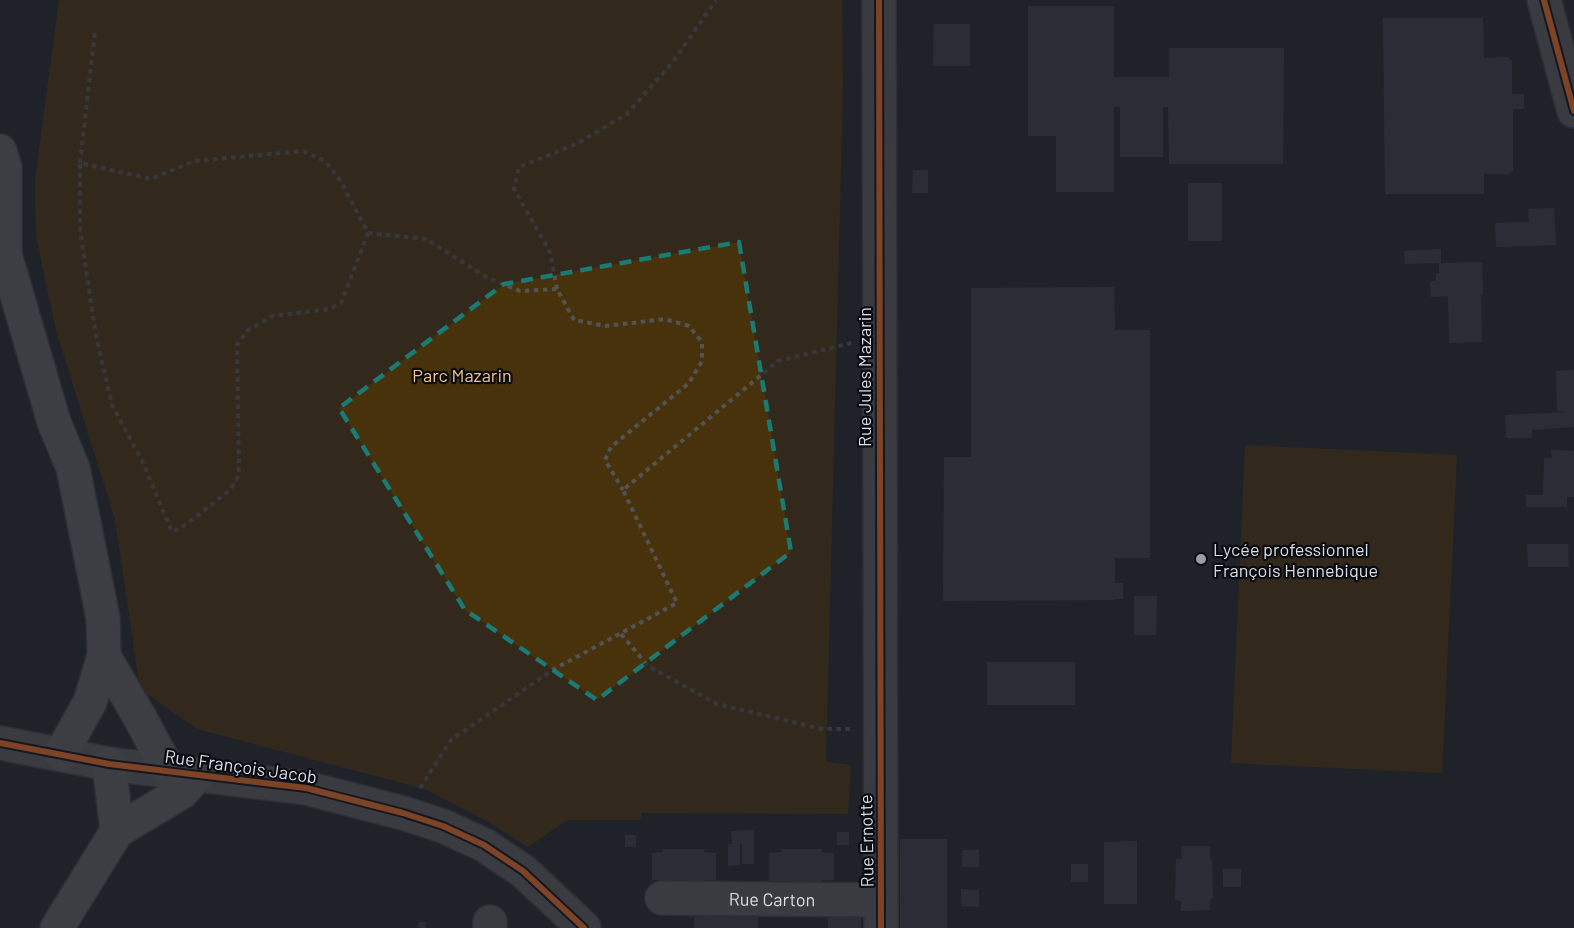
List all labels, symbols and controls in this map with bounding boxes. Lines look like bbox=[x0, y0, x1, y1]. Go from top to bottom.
street label: Rue Jules Mazarin bbox=[853, 307, 875, 447]
park label: Parc Mazarin bbox=[412, 364, 512, 386]
place label: Lycée professionnel François Hennebique bbox=[1213, 538, 1378, 581]
marker: Lycée professionnel François Hennebique bbox=[1194, 552, 1208, 566]
street label: Rue François Jacob bbox=[163, 744, 319, 788]
street label: Rue Ernotte bbox=[854, 794, 878, 888]
street label: Rue Carton bbox=[729, 888, 815, 910]

